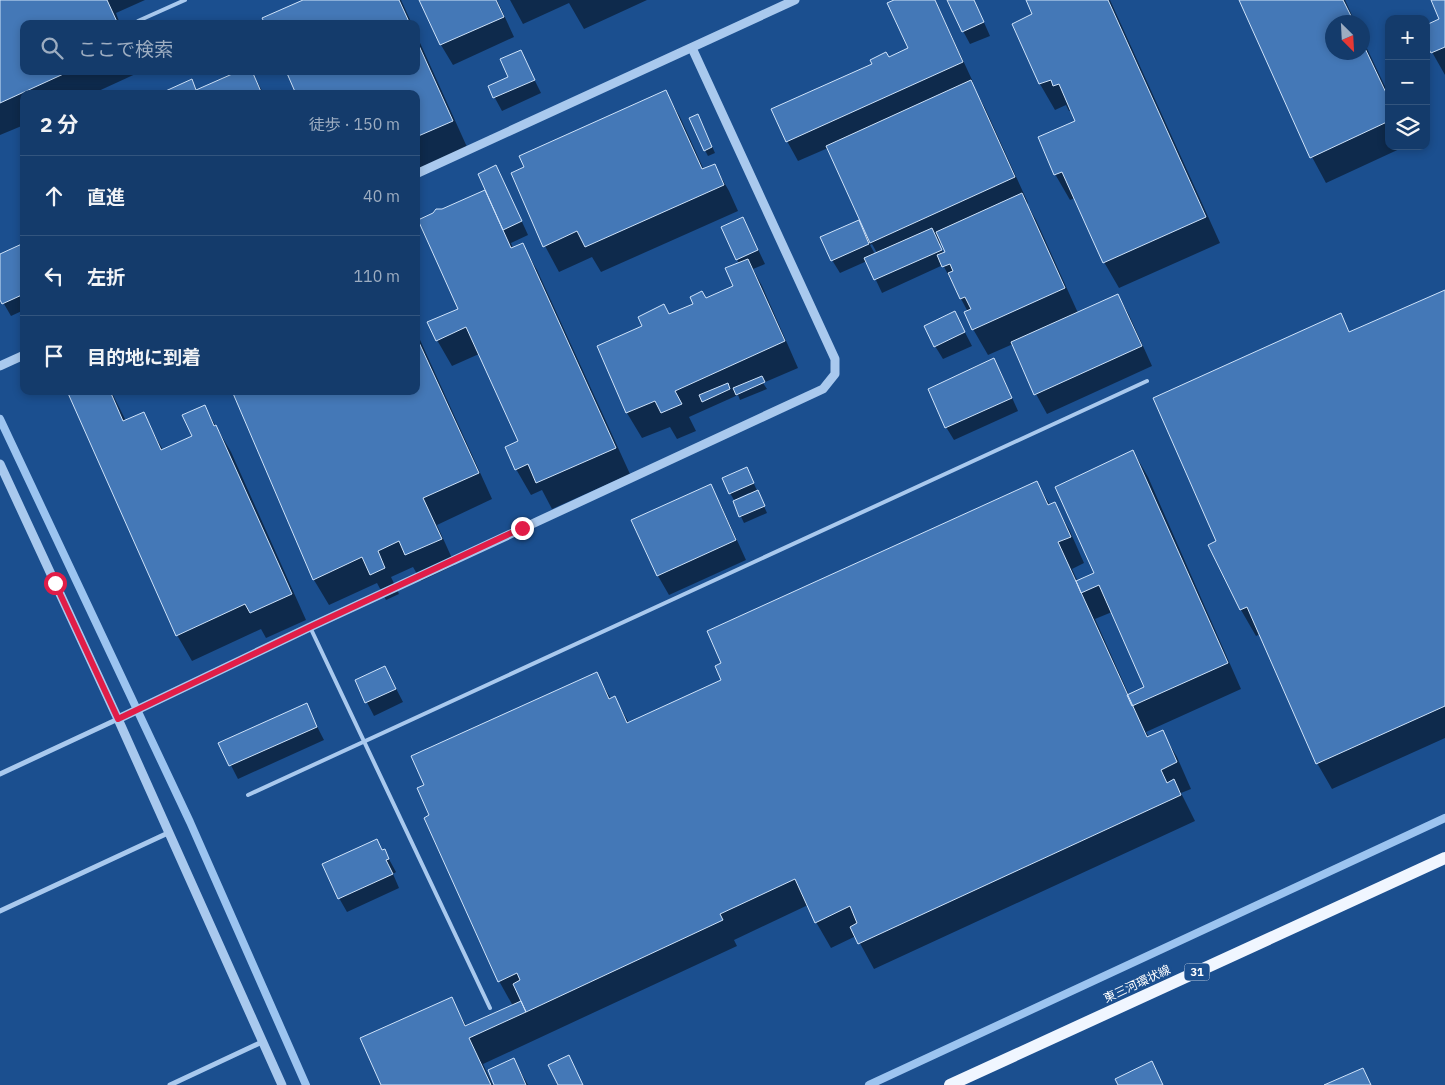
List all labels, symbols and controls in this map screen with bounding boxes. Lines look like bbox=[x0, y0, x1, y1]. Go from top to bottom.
north arrow bbox=[1325, 15, 1370, 60]
map controls bbox=[1385, 15, 1430, 150]
button: + bbox=[1385, 15, 1430, 60]
search box bbox=[20, 20, 420, 75]
icon: search bbox=[38, 34, 66, 62]
text: ここで検索 bbox=[78, 37, 173, 61]
button: − bbox=[1385, 60, 1430, 105]
button: layers bbox=[1385, 105, 1430, 150]
text: 2 分 bbox=[40, 110, 79, 138]
text: 徒歩 · 150 m bbox=[309, 114, 400, 134]
icon: ahead bbox=[40, 182, 68, 210]
text: 直進 bbox=[87, 185, 125, 209]
text: 40 m bbox=[363, 186, 400, 206]
icon: left bbox=[40, 262, 68, 290]
text: 左折 bbox=[87, 265, 125, 289]
text: 110 m bbox=[353, 266, 400, 286]
icon: arrive bbox=[40, 342, 68, 370]
text: 目的地に到着 bbox=[87, 345, 201, 369]
route end bbox=[511, 517, 534, 540]
route start bbox=[44, 572, 67, 595]
street label: 東三河環状線 bbox=[1101, 962, 1173, 1006]
road number: 31 bbox=[1184, 964, 1210, 980]

